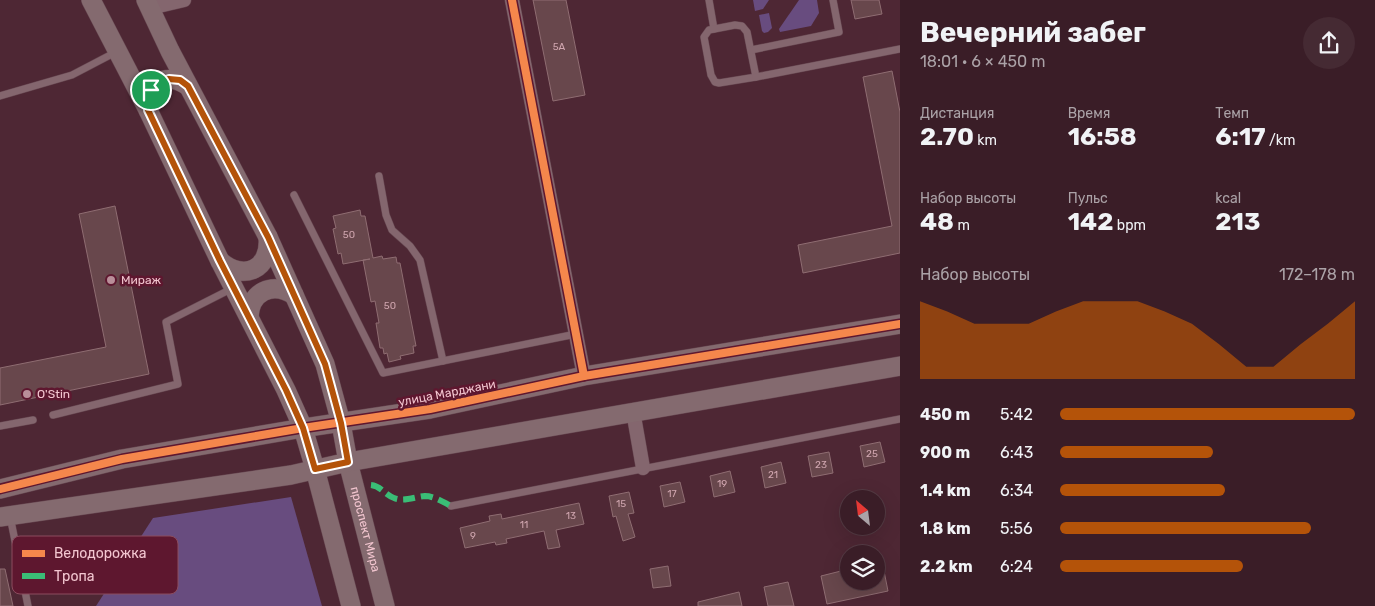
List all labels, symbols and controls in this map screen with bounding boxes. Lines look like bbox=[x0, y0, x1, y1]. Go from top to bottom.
text: Вечерний забег bbox=[920, 16, 1146, 49]
button: share bbox=[1303, 17, 1355, 69]
house number: 5А bbox=[553, 41, 566, 53]
text: 18:01 · 6 × 450 m bbox=[920, 52, 1045, 71]
pin bbox=[130, 69, 172, 111]
icon: arrive bbox=[137, 76, 165, 104]
text: Дистанция bbox=[920, 105, 994, 122]
text: Время bbox=[1068, 105, 1110, 122]
text: Темп bbox=[1215, 105, 1249, 122]
text: 2.70 bbox=[920, 122, 974, 151]
text: 16:58 bbox=[1068, 122, 1137, 151]
text: 6:17 bbox=[1215, 122, 1266, 151]
text: km bbox=[974, 132, 997, 149]
text: /km bbox=[1266, 132, 1296, 149]
text: Набор высоты bbox=[920, 190, 1016, 207]
text: Пульс bbox=[1068, 190, 1108, 207]
text: kcal bbox=[1215, 190, 1241, 207]
text: 48 bbox=[920, 207, 954, 236]
text: 142 bbox=[1068, 207, 1113, 236]
text: 213 bbox=[1215, 207, 1260, 236]
text: m bbox=[954, 217, 970, 234]
text: bpm bbox=[1113, 217, 1146, 234]
house number: 50 bbox=[343, 229, 355, 241]
text: Набор высоты bbox=[920, 265, 1030, 284]
text: 172–178 m bbox=[1279, 265, 1355, 284]
place label: Мираж bbox=[121, 273, 162, 287]
marker: Мираж bbox=[105, 274, 117, 286]
house number: 50 bbox=[384, 300, 396, 312]
street label: улица Марджани bbox=[397, 377, 497, 409]
place label: O'Stin bbox=[37, 387, 70, 401]
marker: O'Stin bbox=[21, 388, 33, 400]
text: 450 m bbox=[920, 405, 970, 424]
text: 5:42 bbox=[1000, 405, 1033, 424]
text: 900 m bbox=[920, 443, 970, 462]
text: 6:43 bbox=[1000, 443, 1033, 462]
house number: 25 bbox=[866, 448, 878, 460]
house number: 23 bbox=[815, 459, 827, 471]
house number: 21 bbox=[768, 469, 778, 481]
house number: 19 bbox=[717, 478, 727, 490]
text: 1.4 km bbox=[920, 481, 971, 500]
text: 6:34 bbox=[1000, 481, 1033, 500]
street label: проспект Мира bbox=[348, 485, 383, 574]
house number: 17 bbox=[667, 488, 677, 500]
north arrow bbox=[840, 490, 885, 535]
map controls bbox=[840, 490, 885, 590]
house number: 15 bbox=[616, 498, 626, 510]
house number: 13 bbox=[566, 510, 576, 522]
house number: 11 bbox=[520, 519, 528, 531]
text: 1.8 km bbox=[920, 519, 971, 538]
text: 5:56 bbox=[1000, 519, 1033, 538]
house number: 9 bbox=[470, 530, 476, 542]
legend bbox=[12, 536, 178, 594]
text: Велодорожка bbox=[54, 545, 147, 562]
button: layers bbox=[840, 545, 885, 590]
text: 2.2 km bbox=[920, 557, 973, 576]
text: 6:24 bbox=[1000, 557, 1033, 576]
text: Тропа bbox=[54, 568, 95, 585]

